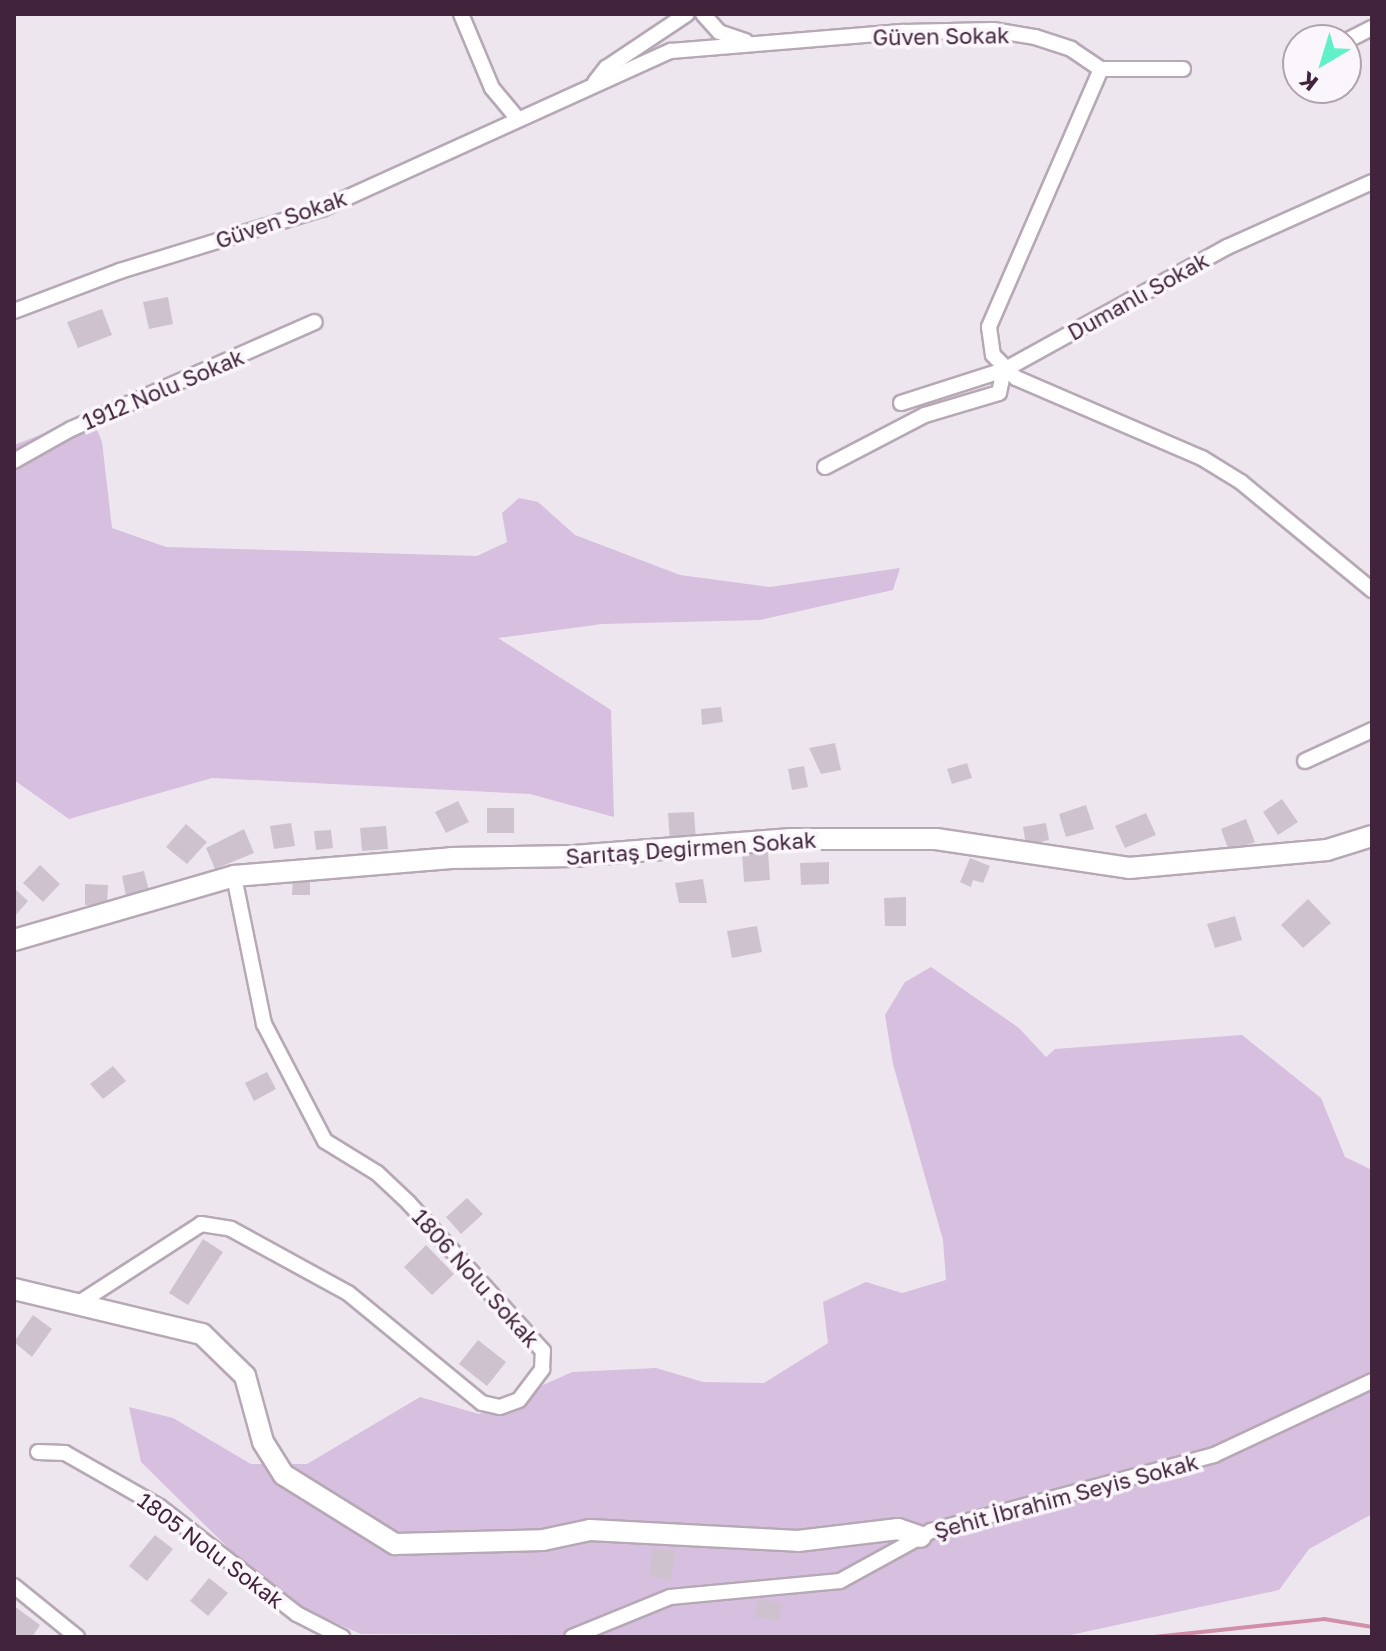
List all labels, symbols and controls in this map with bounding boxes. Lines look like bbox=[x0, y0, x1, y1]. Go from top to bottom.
street label: Güven Sokak bbox=[872, 22, 1010, 50]
north arrow bbox=[1282, 24, 1362, 104]
text: K bbox=[1294, 66, 1323, 97]
street label: Güven Sokak bbox=[212, 184, 350, 254]
street label: Dumanlı Sokak bbox=[1063, 246, 1213, 346]
street label: 1912 Nolu Sokak bbox=[78, 343, 248, 435]
street label: Sarıtaş Değirmen Sokak bbox=[565, 826, 817, 870]
street label: 1806 Nolu Sokak bbox=[407, 1204, 545, 1352]
street label: Şehit İbrahim Seyis Sokak bbox=[931, 1448, 1201, 1544]
street label: 1805 Nolu Sokak bbox=[133, 1486, 289, 1614]

